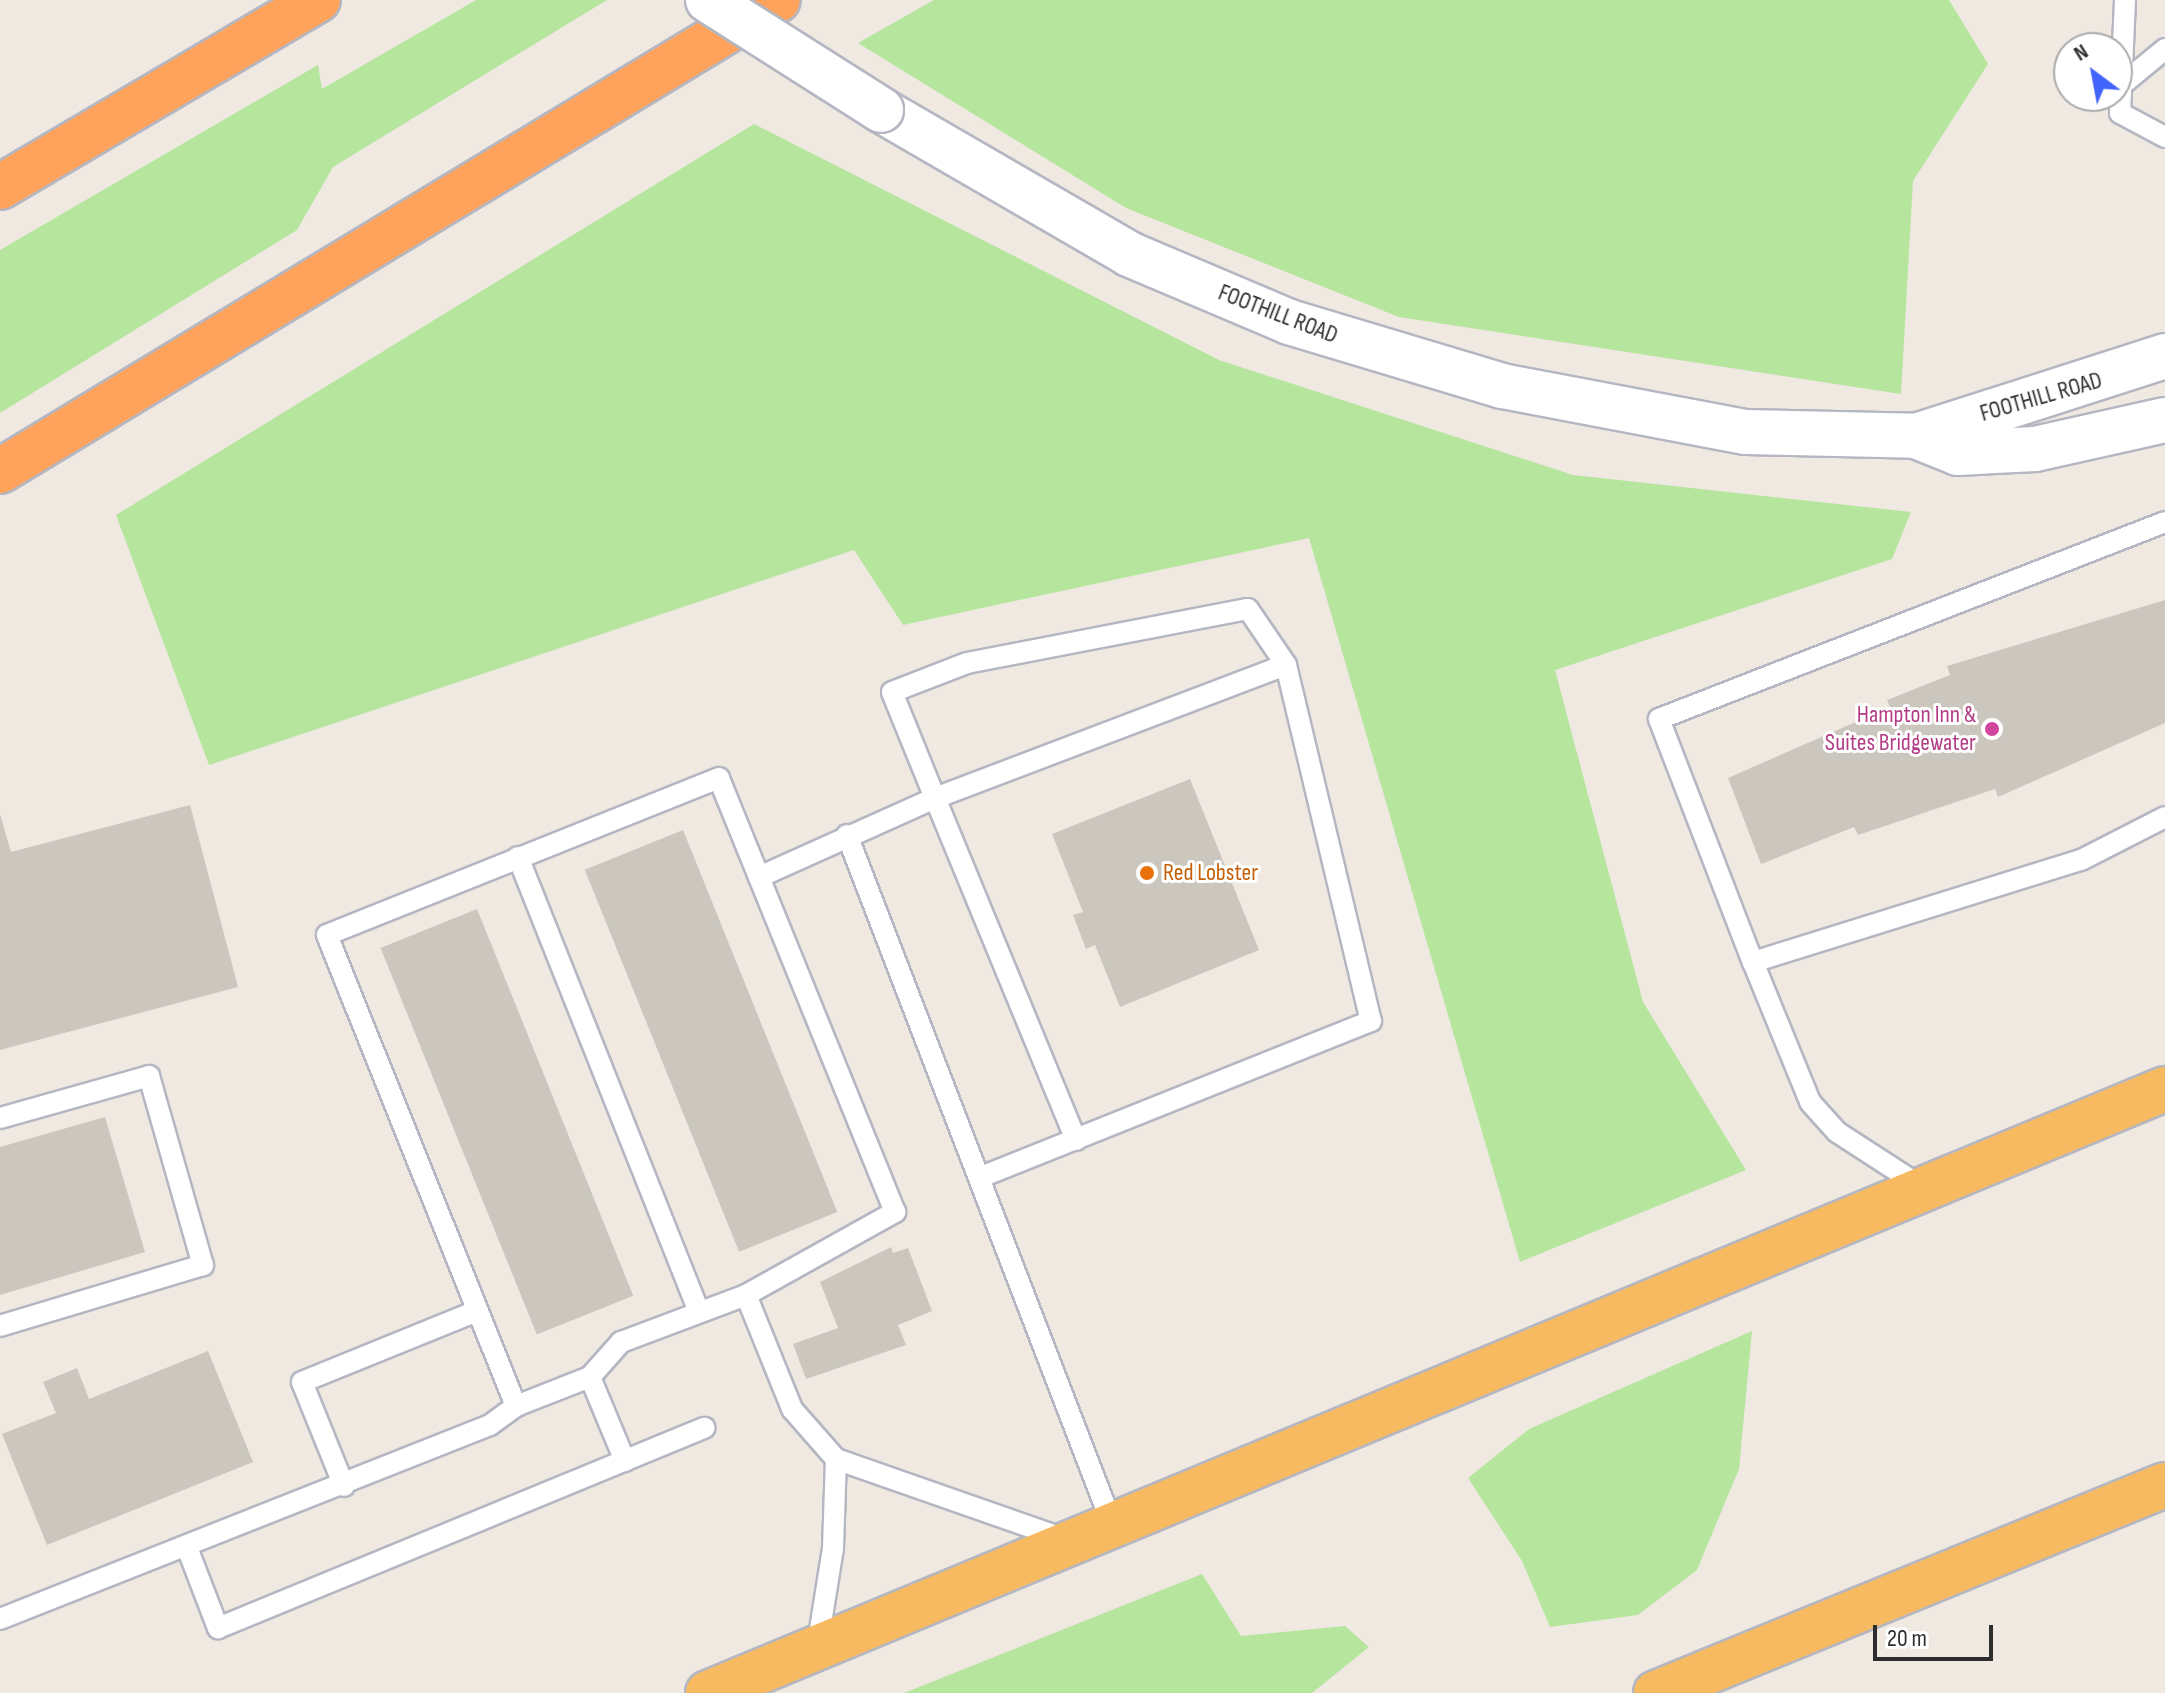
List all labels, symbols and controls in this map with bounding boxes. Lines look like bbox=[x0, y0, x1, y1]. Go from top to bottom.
north arrow bbox=[2053, 32, 2133, 112]
text: N bbox=[2069, 38, 2093, 67]
street label: FOOTHILL ROAD bbox=[1214, 278, 1342, 350]
street label: FOOTHILL ROAD bbox=[1977, 366, 2105, 428]
place label: Hampton Inn & Suites Bridgewater bbox=[1825, 701, 1976, 757]
marker: Hampton Inn & Suites Bridgewater bbox=[1983, 720, 2001, 738]
place label: Red Lobster bbox=[1163, 859, 1258, 887]
marker: Red Lobster bbox=[1138, 864, 1156, 882]
scale bar bbox=[1877, 1609, 1997, 1659]
text: 20 m bbox=[1887, 1624, 1927, 1653]

